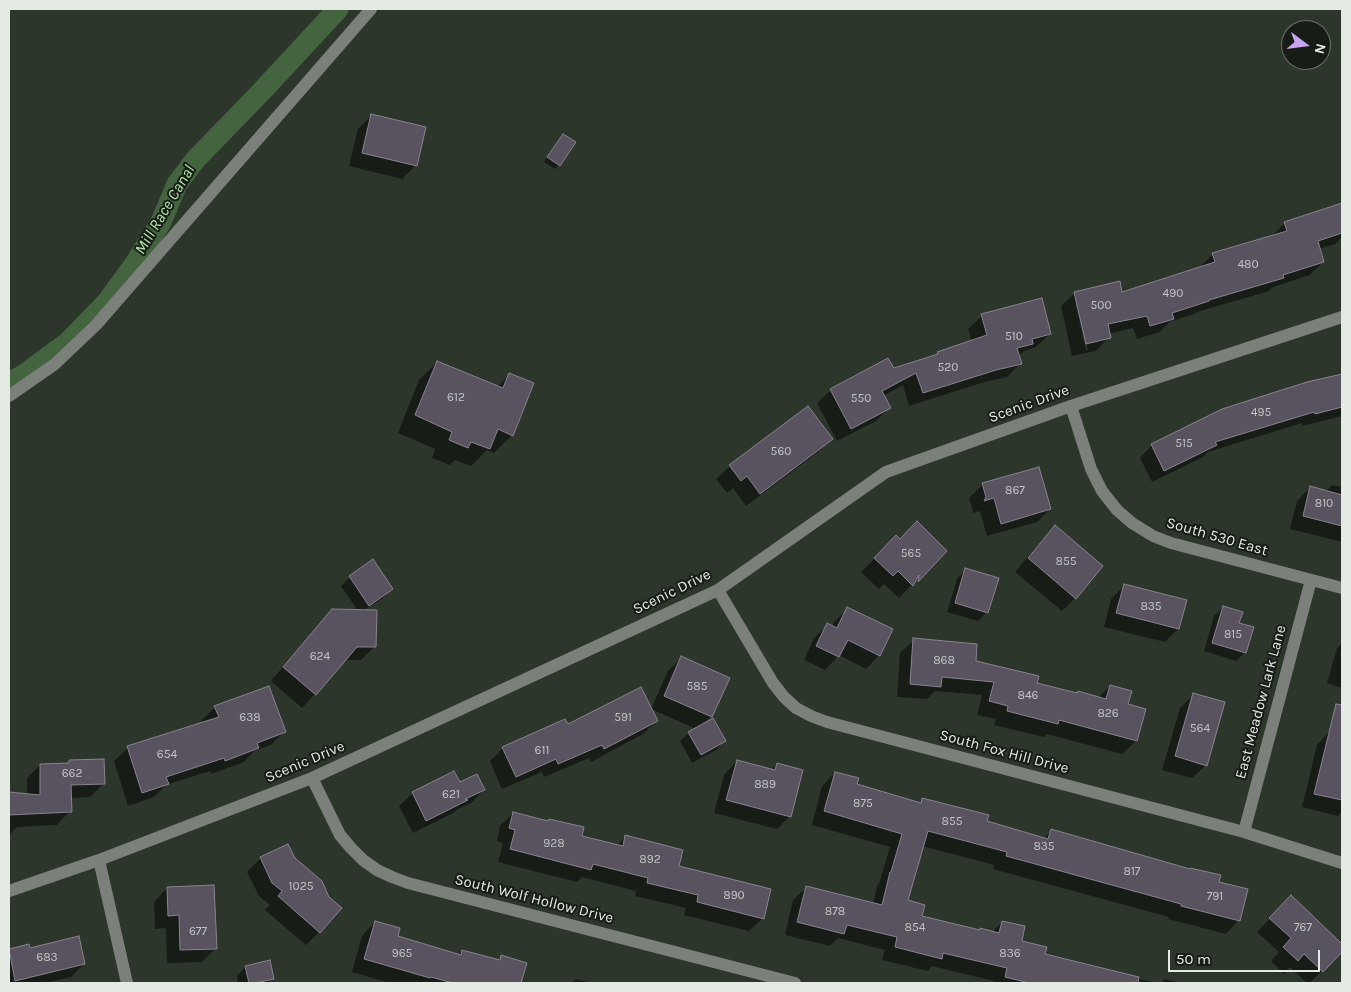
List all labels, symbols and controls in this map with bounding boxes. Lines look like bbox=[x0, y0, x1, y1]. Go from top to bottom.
north arrow bbox=[1281, 20, 1331, 70]
text: N bbox=[1310, 42, 1330, 56]
water label: Mill Race Canal bbox=[131, 162, 199, 258]
house number: 480 bbox=[1237, 258, 1259, 272]
house number: 490 bbox=[1163, 287, 1183, 301]
house number: 500 bbox=[1090, 299, 1112, 313]
house number: 510 bbox=[1005, 330, 1023, 344]
house number: 520 bbox=[938, 361, 958, 375]
street label: Scenic Drive bbox=[986, 381, 1072, 427]
house number: 612 bbox=[447, 391, 465, 405]
house number: 550 bbox=[851, 392, 871, 406]
house number: 495 bbox=[1251, 406, 1271, 420]
house number: 515 bbox=[1175, 437, 1193, 451]
house number: 560 bbox=[771, 445, 791, 459]
house number: 867 bbox=[1005, 484, 1025, 498]
house number: 810 bbox=[1315, 497, 1333, 511]
street label: South 530 East bbox=[1164, 514, 1270, 560]
house number: 565 bbox=[901, 547, 921, 561]
house number: 855 bbox=[1056, 555, 1076, 569]
street label: Scenic Drive bbox=[630, 565, 714, 619]
house number: 835 bbox=[1140, 600, 1162, 614]
street label: East Meadow Lark Lane bbox=[1232, 623, 1290, 781]
house number: 815 bbox=[1224, 628, 1242, 642]
house number: 624 bbox=[310, 650, 330, 664]
house number: 868 bbox=[933, 654, 955, 668]
house number: 585 bbox=[687, 680, 707, 694]
house number: 846 bbox=[1018, 689, 1038, 703]
house number: 826 bbox=[1097, 707, 1119, 721]
house number: 638 bbox=[239, 711, 261, 725]
house number: 591 bbox=[614, 711, 632, 725]
house number: 564 bbox=[1190, 722, 1210, 736]
street label: South Fox Hill Drive bbox=[937, 726, 1071, 778]
street label: Scenic Drive bbox=[263, 737, 347, 787]
house number: 611 bbox=[535, 744, 549, 758]
house number: 654 bbox=[157, 748, 177, 762]
house number: 662 bbox=[62, 767, 82, 781]
house number: 889 bbox=[754, 778, 776, 792]
house number: 621 bbox=[442, 788, 460, 802]
house number: 875 bbox=[853, 797, 873, 811]
house number: 855 bbox=[942, 815, 962, 829]
house number: 928 bbox=[543, 837, 565, 851]
house number: 835 bbox=[1033, 840, 1055, 854]
house number: 892 bbox=[639, 853, 661, 867]
house number: 817 bbox=[1124, 865, 1140, 879]
street label: South Wolf Hollow Drive bbox=[453, 871, 615, 927]
house number: 1025 bbox=[289, 880, 313, 894]
house number: 890 bbox=[723, 889, 745, 903]
house number: 791 bbox=[1207, 890, 1223, 904]
house number: 878 bbox=[825, 905, 845, 919]
house number: 854 bbox=[905, 921, 925, 935]
house number: 767 bbox=[1294, 921, 1312, 935]
house number: 677 bbox=[189, 925, 207, 939]
scale bar bbox=[1171, 940, 1324, 972]
house number: 965 bbox=[392, 947, 412, 961]
house number: 836 bbox=[999, 947, 1021, 961]
text: 50 m bbox=[1176, 950, 1211, 968]
house number: 683 bbox=[36, 951, 58, 965]

